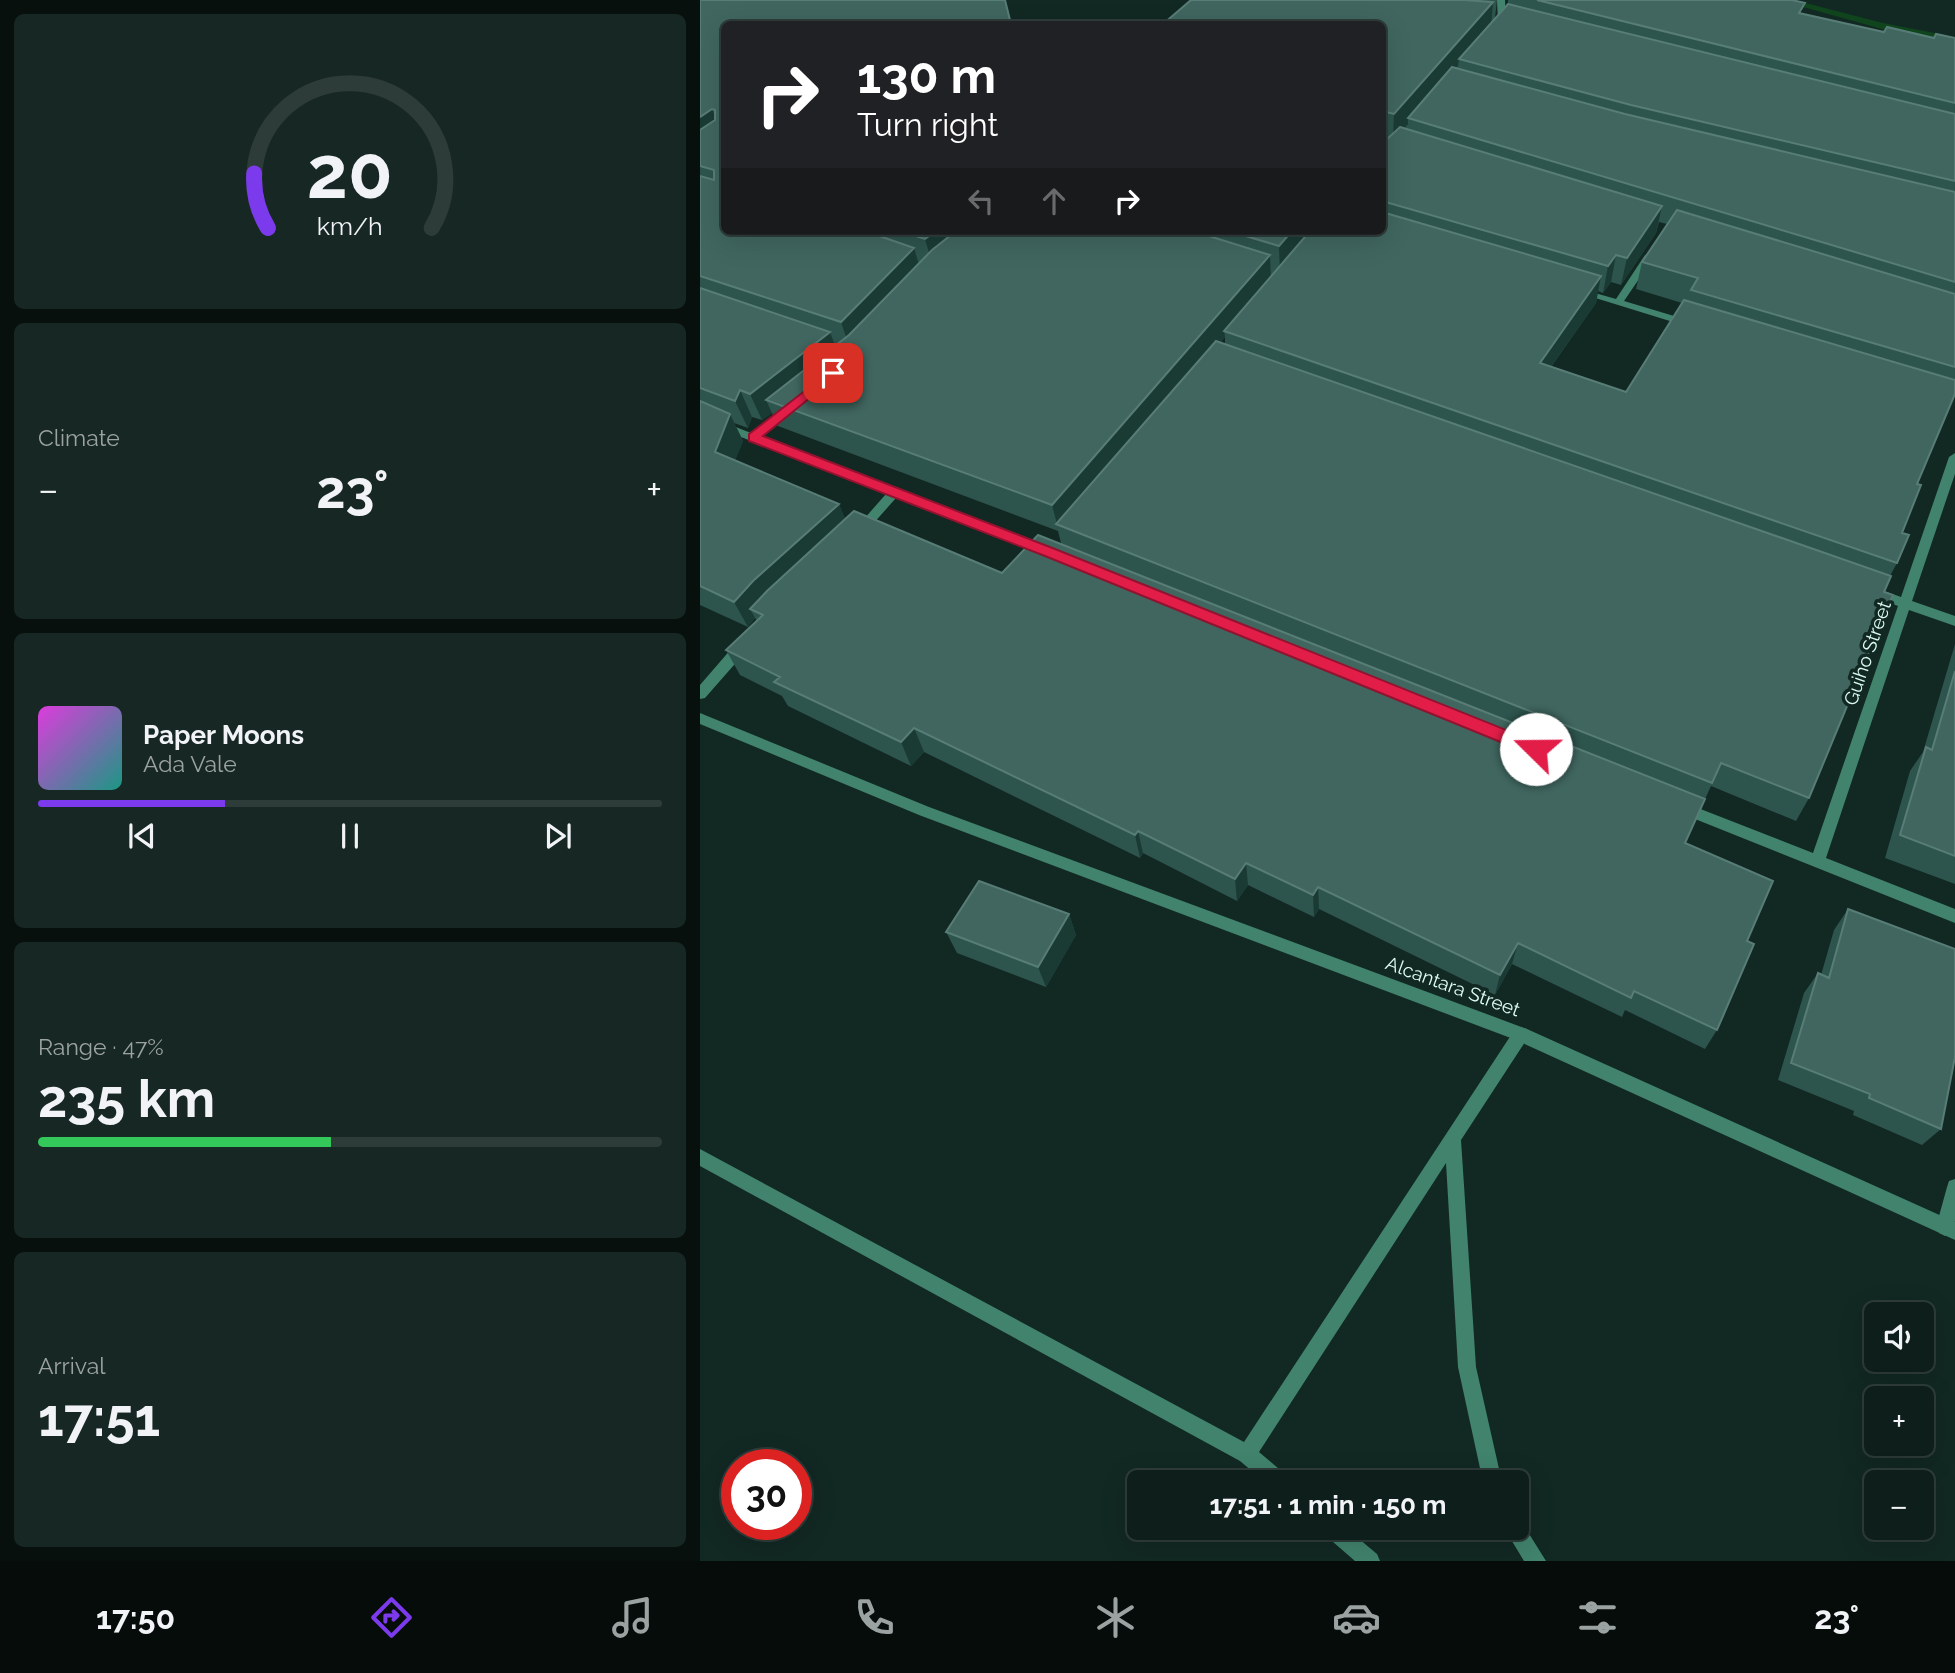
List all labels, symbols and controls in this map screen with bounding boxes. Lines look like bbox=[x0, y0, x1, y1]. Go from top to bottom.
text: 130 m bbox=[857, 47, 996, 104]
icon: right bbox=[742, 49, 833, 140]
text: Turn right bbox=[857, 106, 998, 143]
text: 20 bbox=[307, 130, 393, 215]
icon: left bbox=[962, 182, 1000, 220]
icon: ahead bbox=[1035, 182, 1073, 220]
icon: right bbox=[1108, 182, 1146, 220]
text: km/h bbox=[317, 211, 383, 241]
pin bbox=[803, 343, 863, 403]
icon: arrive bbox=[814, 354, 852, 392]
text: Climate bbox=[38, 424, 120, 451]
text: 23° bbox=[316, 459, 389, 520]
text: − bbox=[38, 467, 58, 512]
text: + bbox=[646, 467, 662, 512]
street label: Guiho Street bbox=[1839, 597, 1895, 708]
position arrow bbox=[1499, 712, 1573, 786]
text: Paper Moons bbox=[143, 720, 304, 750]
text: Ada Vale bbox=[143, 750, 237, 777]
icon: previous bbox=[123, 817, 161, 855]
icon: pause bbox=[331, 817, 369, 855]
icon: next bbox=[539, 817, 577, 855]
street label: Alcantara Street bbox=[1383, 952, 1524, 1021]
text: Range · 47% bbox=[38, 1033, 164, 1060]
text: 235 km bbox=[38, 1068, 215, 1129]
map controls bbox=[1864, 1302, 1934, 1540]
button: sound bbox=[1864, 1302, 1934, 1372]
text: Arrival bbox=[38, 1352, 105, 1379]
button: + bbox=[1864, 1386, 1934, 1456]
text: 17:51 bbox=[38, 1387, 160, 1448]
speed limit sign: 30 bbox=[721, 1449, 812, 1540]
button: − bbox=[1864, 1470, 1934, 1540]
text: 17:51 · 1 min · 150 m bbox=[1209, 1490, 1447, 1520]
icon: directions bbox=[367, 1593, 416, 1642]
icon: music bbox=[608, 1593, 657, 1642]
icon: phone bbox=[850, 1593, 899, 1642]
icon: climate bbox=[1091, 1593, 1140, 1642]
icon: car bbox=[1332, 1593, 1381, 1642]
icon: filters bbox=[1573, 1593, 1622, 1642]
text: 17:50 bbox=[96, 1599, 175, 1636]
text: 23° bbox=[1814, 1599, 1859, 1636]

